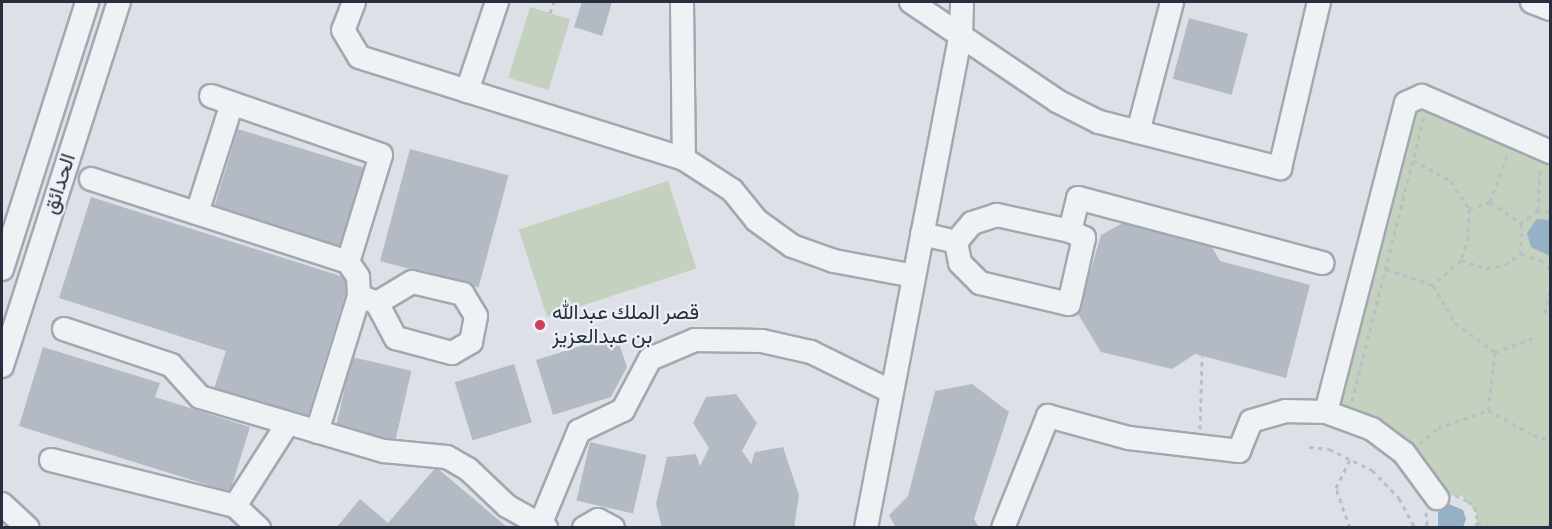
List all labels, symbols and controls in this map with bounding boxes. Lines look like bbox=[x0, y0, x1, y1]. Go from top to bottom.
street label: الحدائق bbox=[38, 151, 82, 217]
place label: قصر الملك عبدالله بن عبدالعزيز bbox=[552, 300, 699, 350]
marker: قصر الملك عبدالله بن عبدالعزيز bbox=[533, 318, 547, 332]

